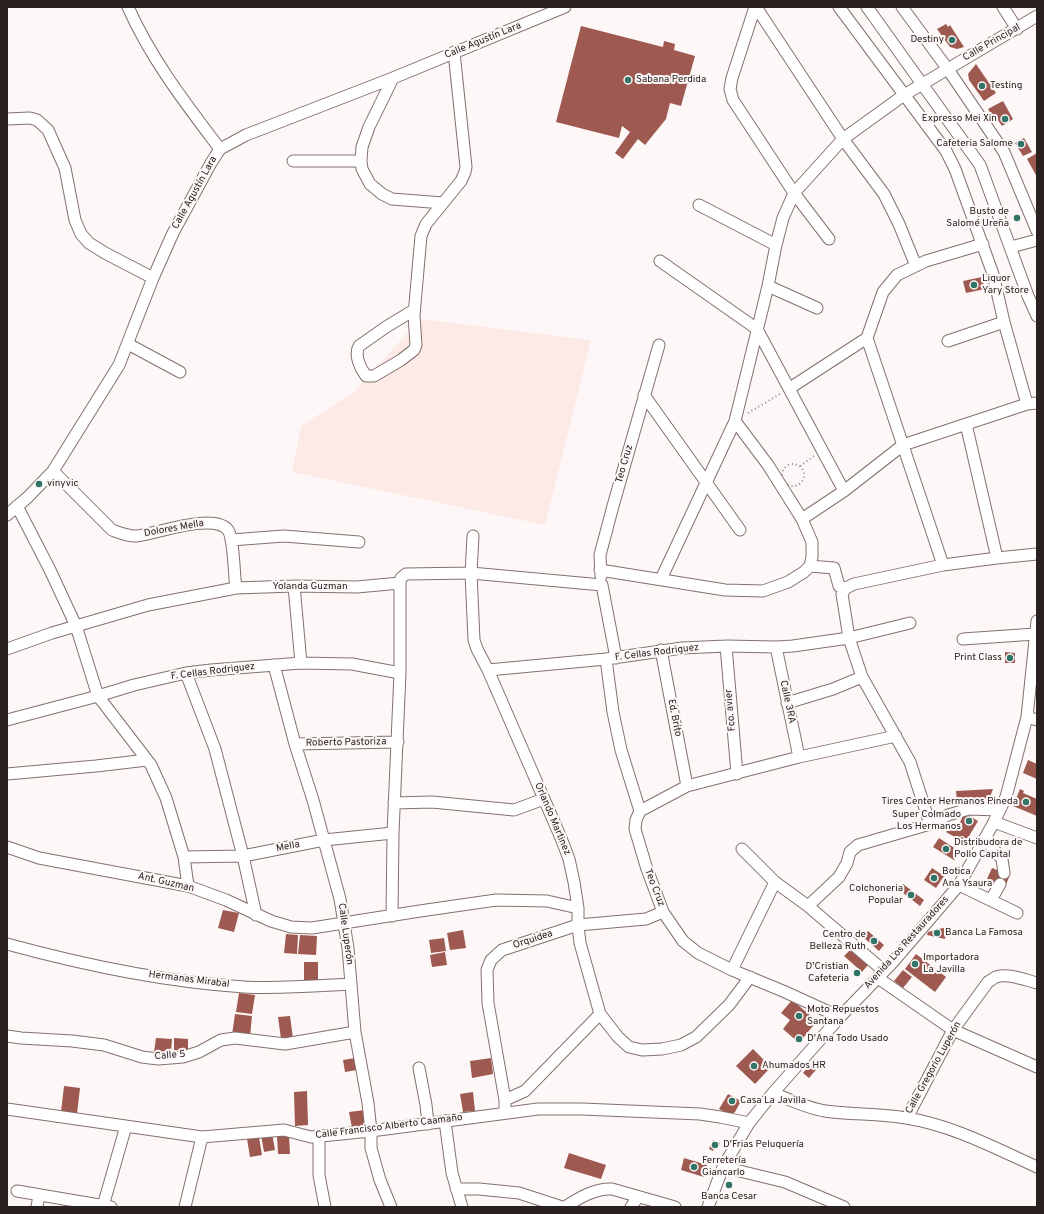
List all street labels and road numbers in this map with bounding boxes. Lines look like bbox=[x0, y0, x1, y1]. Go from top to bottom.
street label: Calle Agustín Lara bbox=[443, 20, 523, 62]
street label: Calle Principal bbox=[961, 22, 1023, 64]
street label: Calle Agustín Lara bbox=[170, 154, 220, 232]
street label: Teo Cruz bbox=[614, 443, 636, 485]
street label: Dolores Mella bbox=[143, 518, 205, 540]
street label: Yolanda Guzman bbox=[272, 581, 348, 593]
street label: F. Cellas Rodriguez bbox=[614, 642, 700, 664]
street label: F. Cellas Rodriguez bbox=[170, 661, 256, 683]
street label: Calle 3RA bbox=[777, 679, 797, 725]
street label: Fco. avier bbox=[723, 688, 739, 732]
street label: Ed. Brito bbox=[664, 698, 684, 738]
street label: Roberto Pastoriza bbox=[306, 736, 386, 750]
street label: Orlando Martinez bbox=[531, 781, 573, 857]
street label: Mella bbox=[275, 839, 301, 855]
street label: Teo Cruz bbox=[641, 867, 667, 909]
street label: Ant. Guzman bbox=[137, 871, 195, 895]
street label: Avenida Los Restauradores bbox=[862, 894, 952, 992]
street label: Calle Luperón bbox=[335, 902, 355, 966]
street label: Orquidea bbox=[512, 928, 554, 952]
street label: Hermanas Mirabal bbox=[148, 969, 230, 991]
street label: Calle Gregorio Luperón bbox=[904, 1020, 964, 1116]
street label: Calle 5 bbox=[154, 1049, 186, 1063]
street label: Calle Francisco Alberto Caamaño bbox=[315, 1112, 463, 1142]

